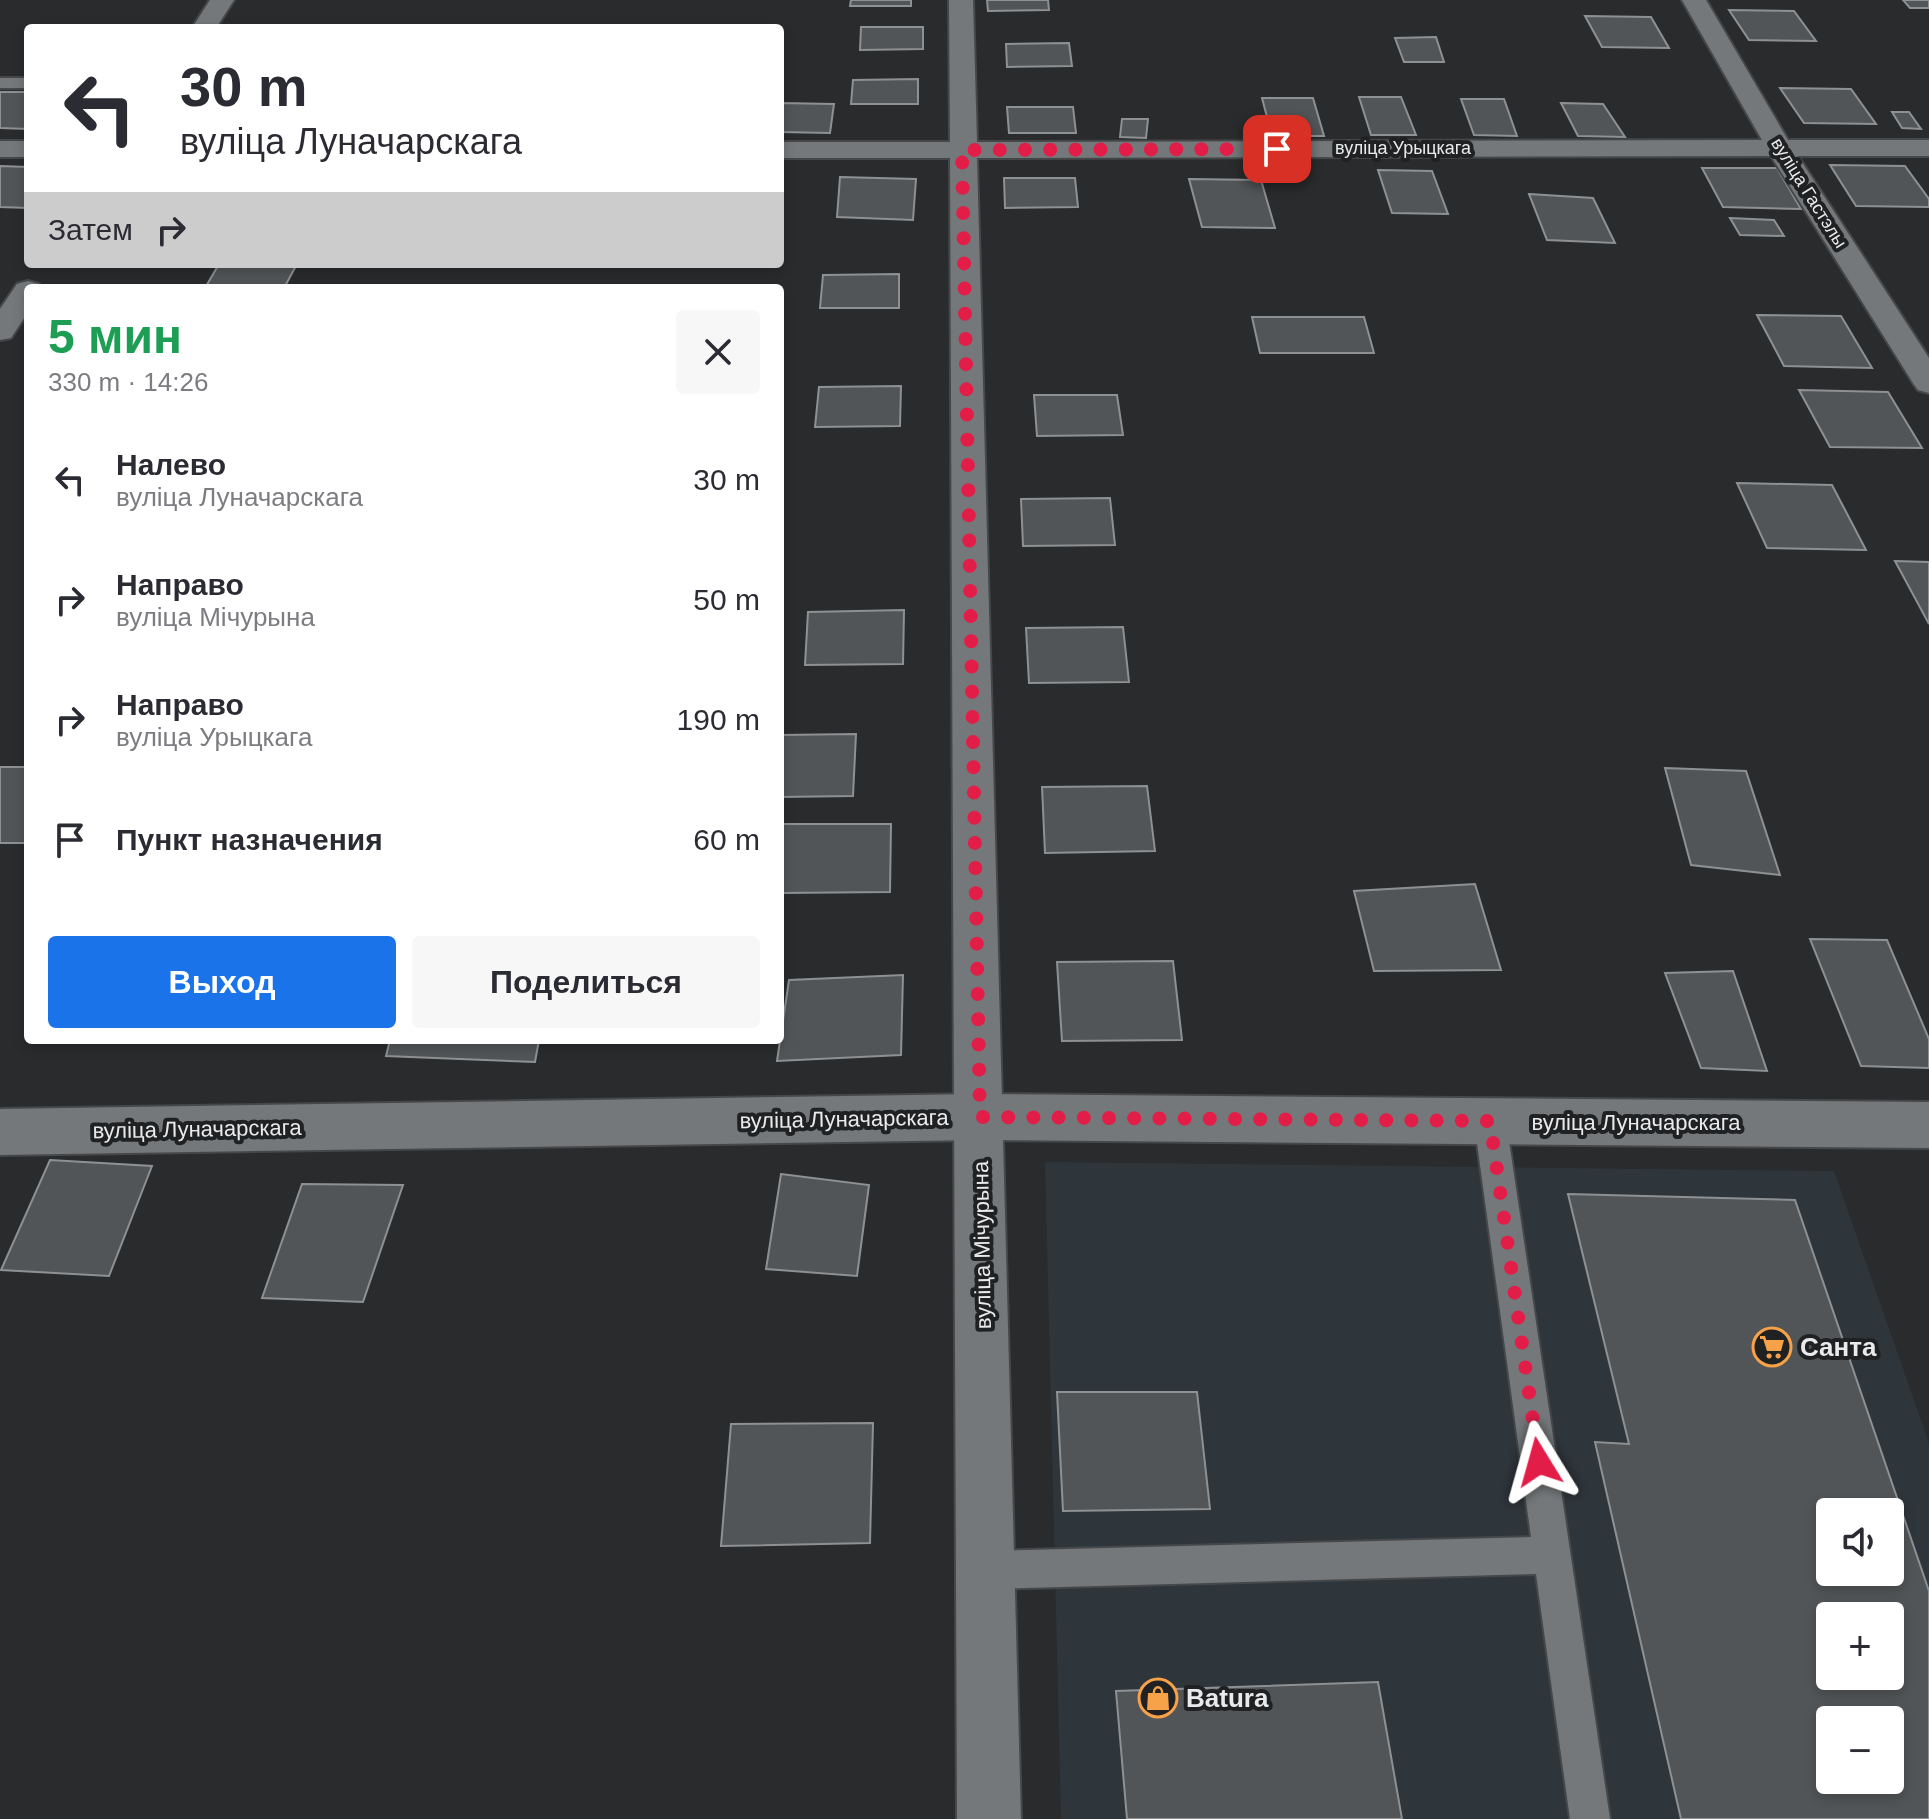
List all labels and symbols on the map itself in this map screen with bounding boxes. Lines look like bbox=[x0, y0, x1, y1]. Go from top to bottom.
pin bbox=[1243, 115, 1311, 183]
street label: вуліца Гастэлы bbox=[1767, 134, 1851, 252]
street label: вуліца Урыцкага bbox=[1335, 138, 1472, 158]
street label: вуліца Луначарскага bbox=[739, 1105, 949, 1133]
street label: вуліца Луначарскага bbox=[1531, 1110, 1741, 1135]
street label: вуліца Луначарскага bbox=[92, 1115, 302, 1143]
street label: вуліца Мічурына bbox=[968, 1160, 996, 1329]
supermarket icon: Санта bbox=[1751, 1326, 1793, 1368]
place label: Санта bbox=[1800, 1332, 1877, 1362]
position arrow bbox=[1497, 1420, 1581, 1504]
shop icon: Batura bbox=[1137, 1677, 1179, 1719]
place label: Batura bbox=[1186, 1683, 1269, 1713]

